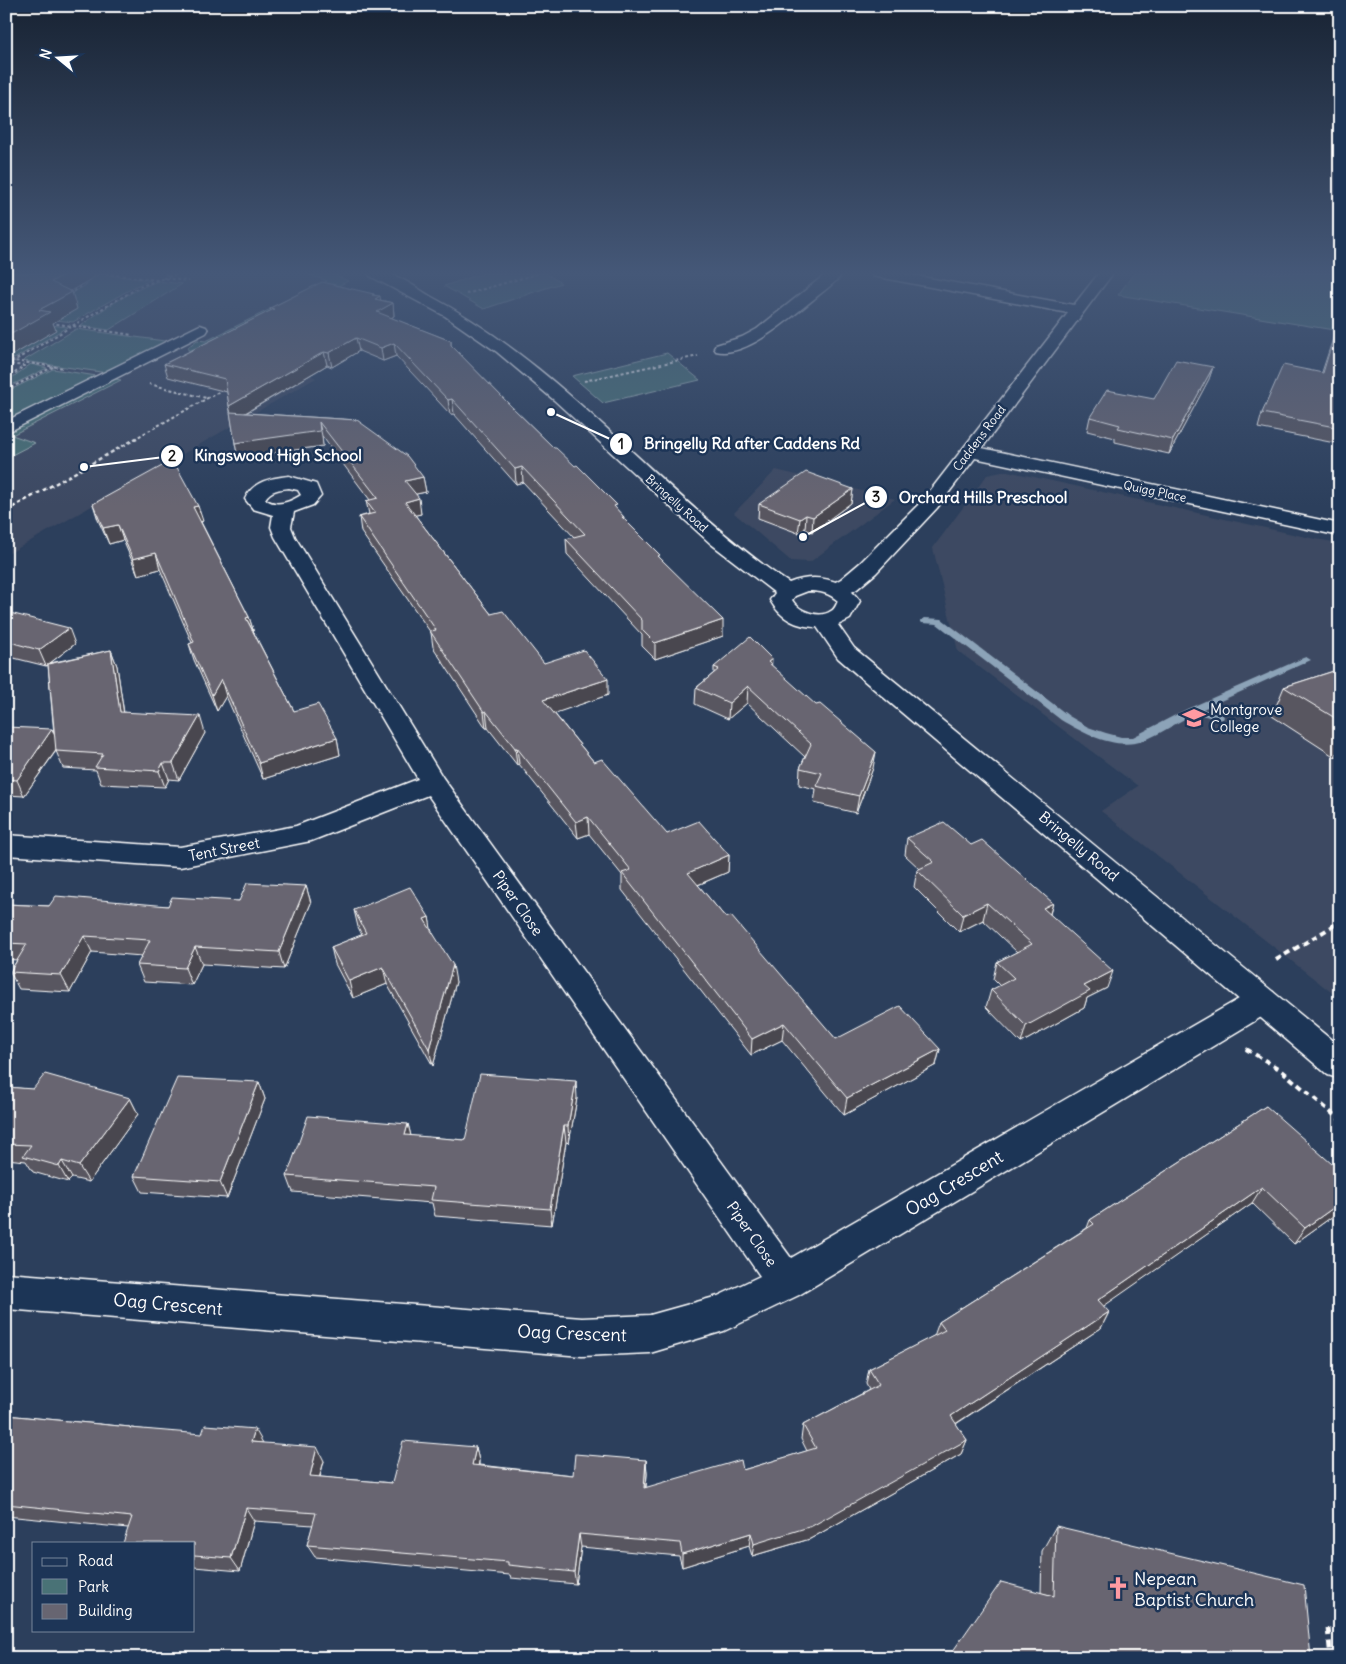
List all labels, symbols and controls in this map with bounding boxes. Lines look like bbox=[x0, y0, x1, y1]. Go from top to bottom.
north arrow bbox=[32, 32, 82, 82]
text: N bbox=[36, 47, 56, 61]
street label: Caddens Road bbox=[949, 402, 1009, 474]
callout: Bringelly Rd after Caddens Rd bbox=[609, 428, 870, 459]
text: Bringelly Rd after Caddens Rd bbox=[644, 433, 861, 454]
text: 1 bbox=[618, 434, 624, 453]
callout: Kingswood High School bbox=[159, 440, 372, 471]
text: Kingswood High School bbox=[194, 445, 362, 466]
text: 2 bbox=[168, 446, 176, 465]
street label: Bringelly Road bbox=[643, 471, 711, 535]
street label: Quigg Place bbox=[1122, 477, 1188, 505]
callout: Orchard Hills Preschool bbox=[864, 481, 1077, 512]
text: 3 bbox=[872, 487, 880, 506]
text: Orchard Hills Preschool bbox=[899, 487, 1067, 507]
place label: Montgrove College bbox=[1210, 700, 1282, 736]
school or university icon: Montgrove College bbox=[1181, 705, 1207, 731]
street label: Bringelly Road bbox=[1035, 807, 1123, 885]
street label: Tent Street bbox=[187, 833, 261, 865]
street label: Piper Close bbox=[489, 867, 547, 939]
street label: Oag Crescent bbox=[901, 1145, 1007, 1221]
street label: Piper Close bbox=[723, 1198, 781, 1270]
street label: Oag Crescent bbox=[112, 1288, 224, 1320]
street label: Oag Crescent bbox=[517, 1320, 627, 1346]
legend bbox=[32, 1542, 195, 1632]
text: Road bbox=[78, 1551, 113, 1570]
place label: Nepean Baptist Church bbox=[1134, 1567, 1254, 1611]
church icon: Nepean Baptist Church bbox=[1105, 1575, 1131, 1601]
text: Park bbox=[78, 1577, 109, 1596]
text: Building bbox=[78, 1601, 133, 1620]

